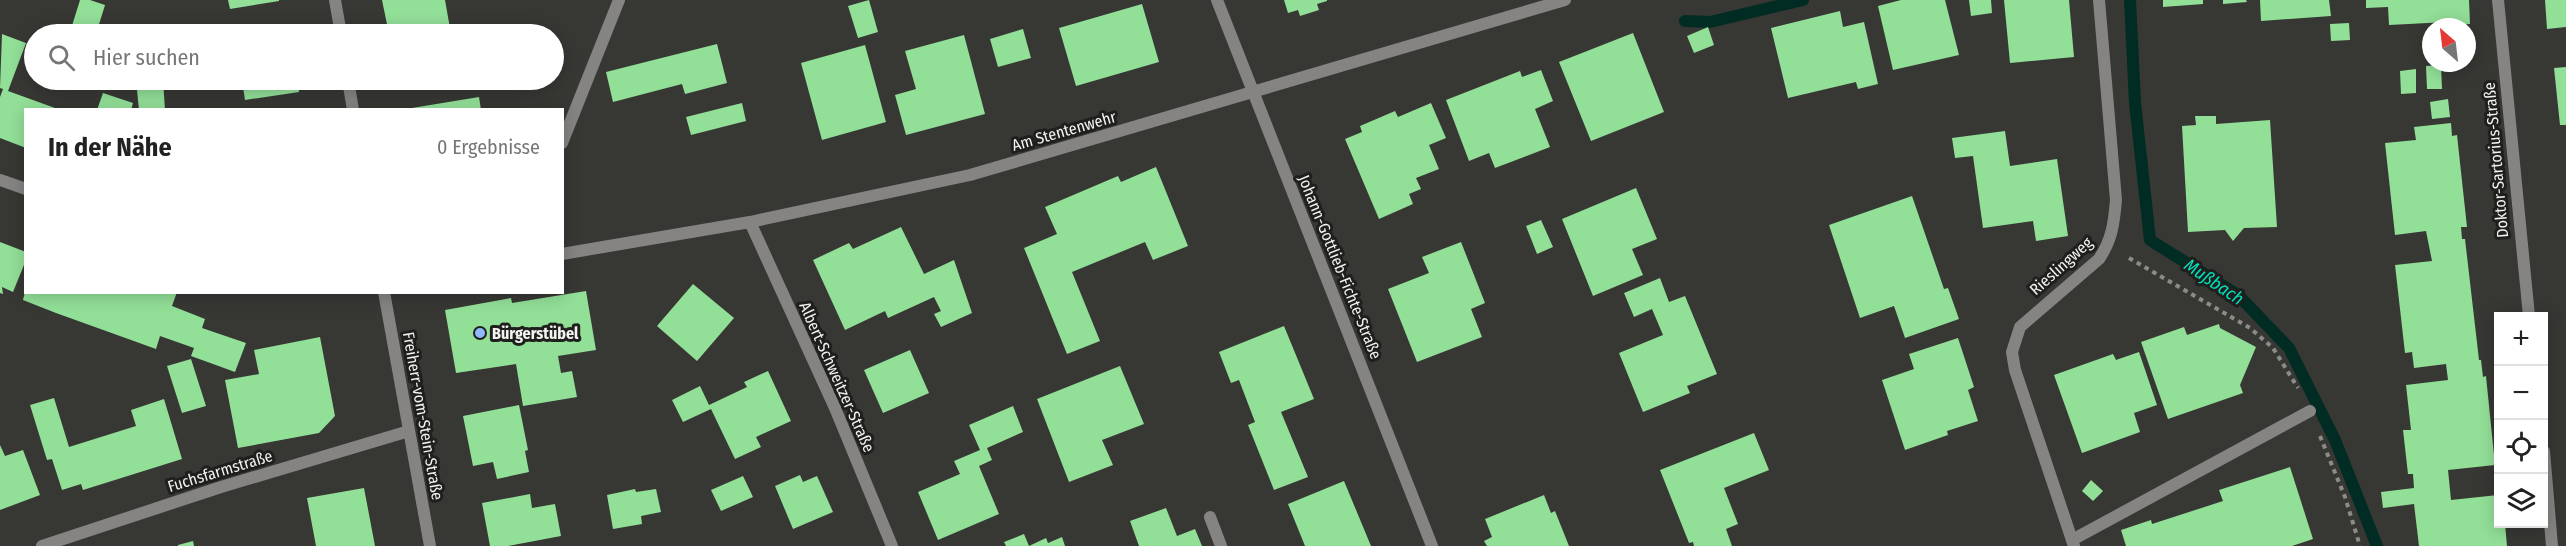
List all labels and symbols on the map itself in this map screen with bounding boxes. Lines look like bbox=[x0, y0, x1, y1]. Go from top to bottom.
north arrow bbox=[2422, 18, 2476, 72]
street label: Doktor-Sartorius-Straße bbox=[2480, 81, 2512, 239]
street label: Am Stentenwehr bbox=[1010, 107, 1119, 155]
street label: Johann-Gottlieb-Fichte-Straße bbox=[1294, 172, 1386, 362]
street label: Rieslingweg bbox=[2026, 233, 2097, 299]
water label: Mußbach bbox=[2180, 254, 2248, 310]
street label: Albert-Schweitzer-Straße bbox=[795, 299, 879, 455]
place label: Bürgerstübel bbox=[492, 324, 579, 343]
marker: Bürgerstübel bbox=[473, 326, 487, 340]
street label: Freiherr-vom-Stein-Straße bbox=[399, 330, 447, 502]
street label: Fuchsfarmstraße bbox=[165, 446, 275, 496]

